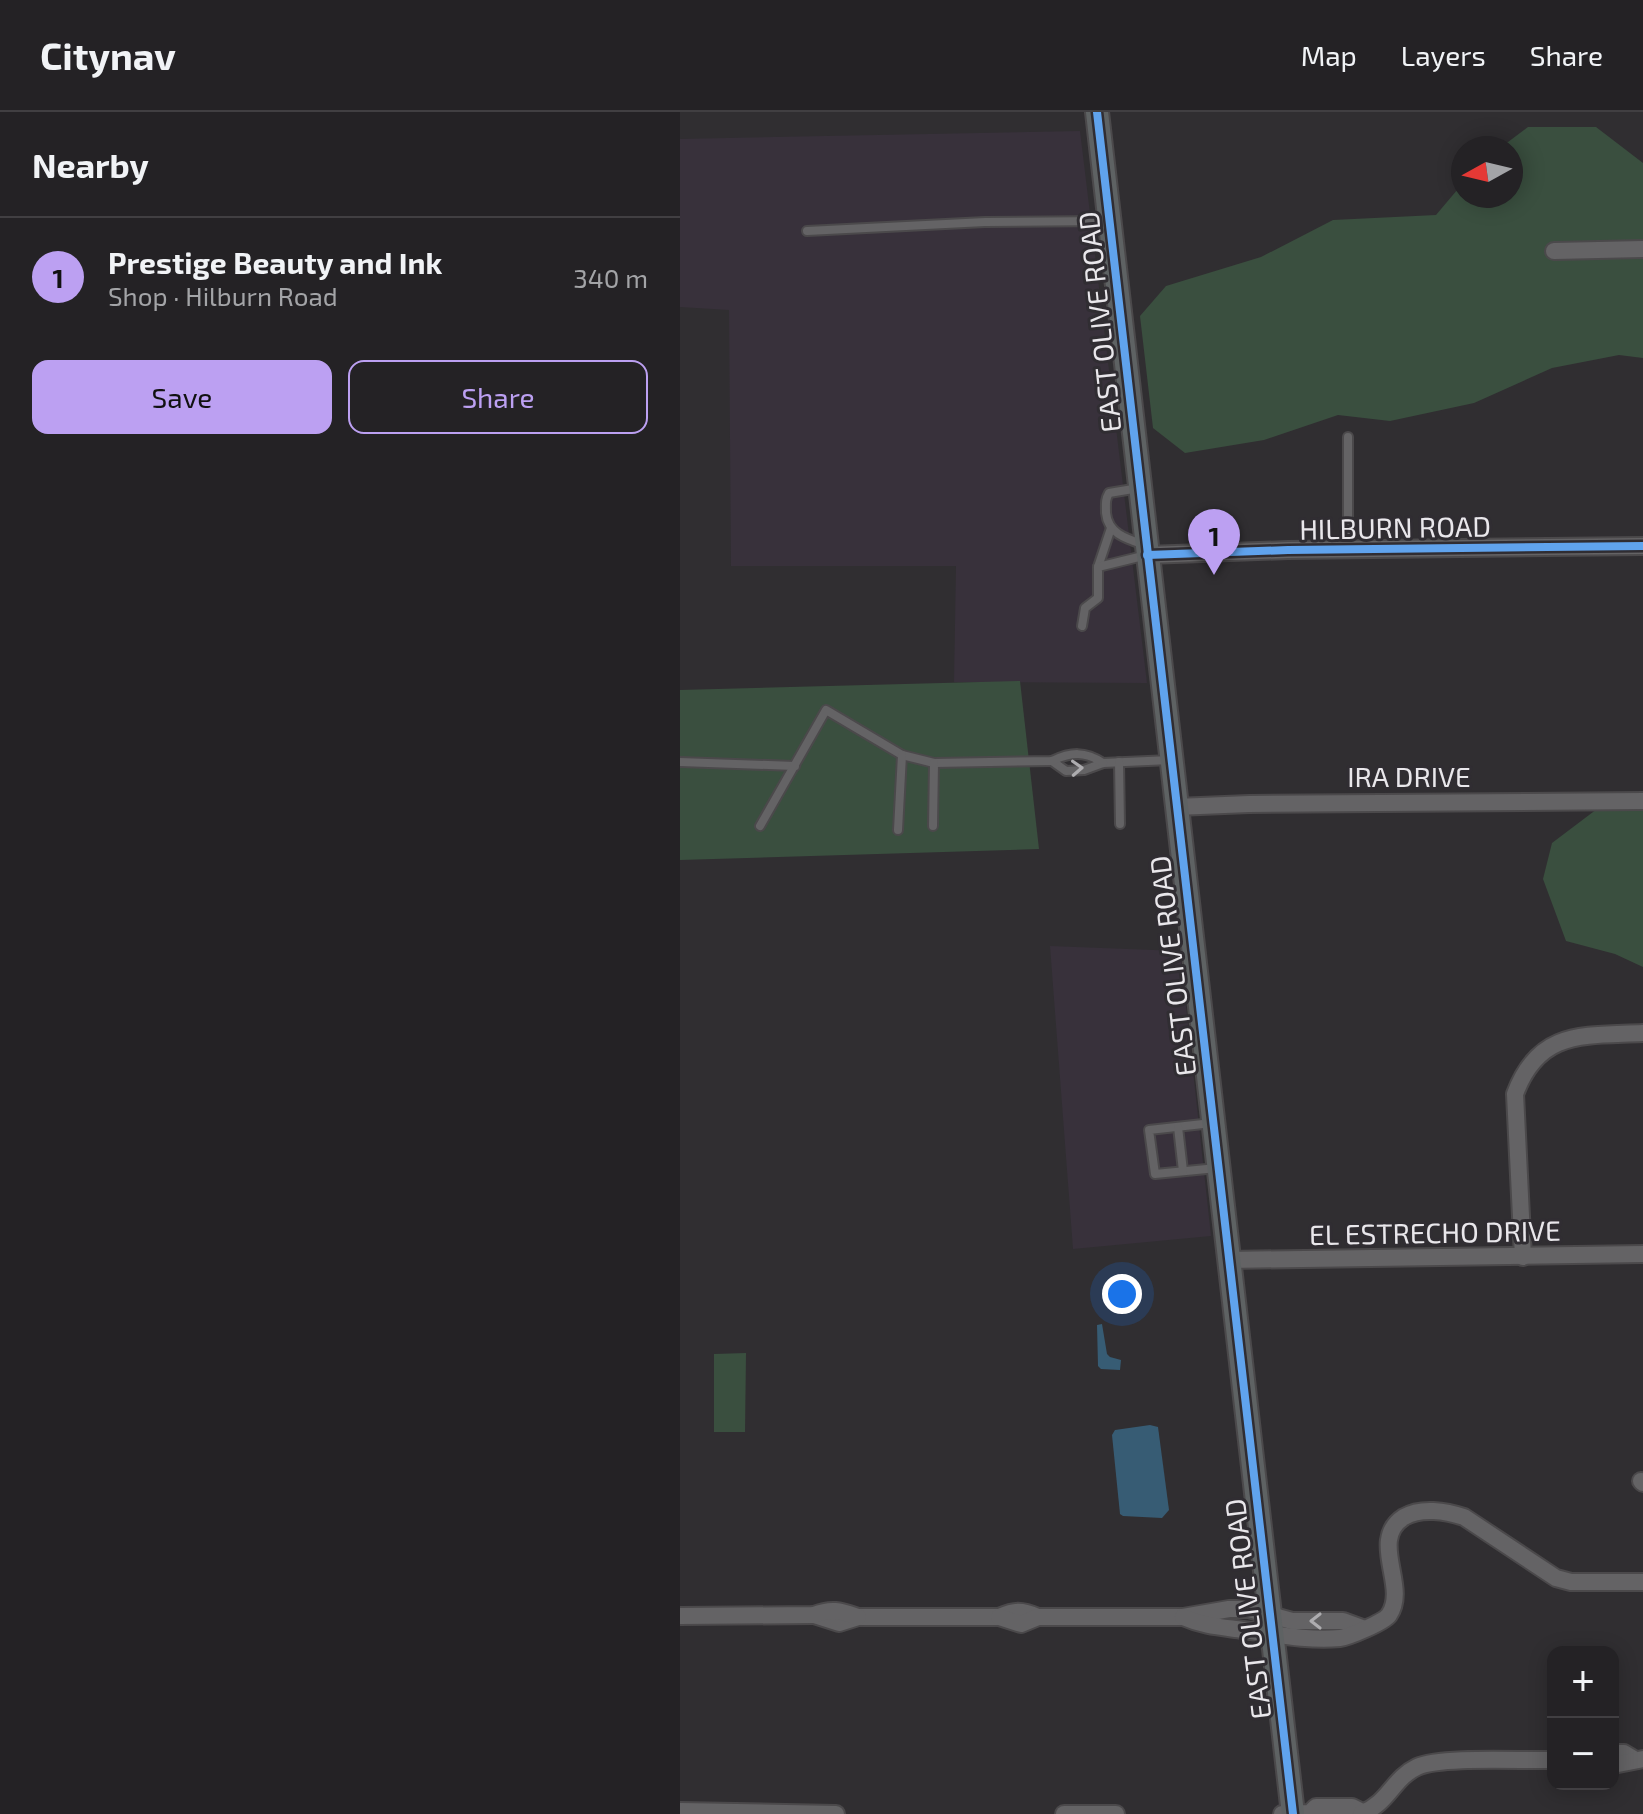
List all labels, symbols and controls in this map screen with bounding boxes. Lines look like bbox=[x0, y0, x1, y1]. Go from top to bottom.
text: Citynav bbox=[40, 32, 176, 78]
text: Map bbox=[1301, 38, 1357, 72]
text: Layers bbox=[1401, 38, 1486, 72]
text: Share bbox=[1530, 38, 1603, 72]
north arrow bbox=[1451, 136, 1523, 208]
text: Nearby bbox=[32, 144, 149, 185]
street label: EAST OLIVE ROAD bbox=[1070, 210, 1128, 434]
text: Prestige Beauty and Ink bbox=[108, 244, 442, 280]
text: 1 bbox=[52, 262, 64, 293]
text: 340 m bbox=[573, 262, 648, 293]
text: Shop · Hilburn Road bbox=[108, 280, 338, 311]
button: Save bbox=[32, 360, 332, 434]
button: Share bbox=[348, 360, 648, 434]
street label: HILBURN ROAD bbox=[1299, 508, 1491, 546]
pin: 1 bbox=[1188, 509, 1240, 575]
street label: IRA DRIVE bbox=[1347, 759, 1471, 793]
one-way arrow bbox=[1071, 760, 1083, 777]
street label: EAST OLIVE ROAD bbox=[1142, 854, 1202, 1078]
street label: EL ESTRECHO DRIVE bbox=[1309, 1213, 1561, 1251]
your location bbox=[1102, 1274, 1142, 1314]
street label: EAST OLIVE ROAD bbox=[1217, 1497, 1277, 1721]
one-way arrow bbox=[1309, 1612, 1322, 1630]
map controls bbox=[1547, 1646, 1619, 1790]
button: + bbox=[1547, 1646, 1619, 1718]
button: − bbox=[1547, 1718, 1619, 1790]

